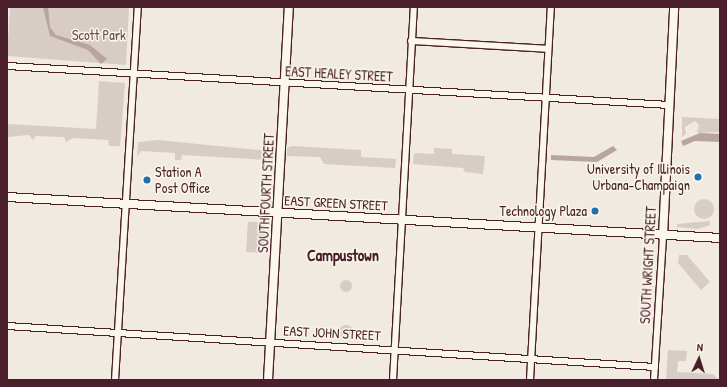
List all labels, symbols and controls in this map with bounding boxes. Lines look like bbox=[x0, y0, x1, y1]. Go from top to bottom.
park label: Scott Park bbox=[72, 27, 126, 43]
street label: EAST HEALEY STREET bbox=[285, 63, 393, 85]
street label: SOUTH FOURTH STREET bbox=[254, 133, 278, 253]
place label: University of Illinois Urbana-Champaign bbox=[587, 161, 690, 194]
place label: Station A Post Office bbox=[155, 164, 210, 196]
marker: University of Illinois Urbana-Champaign bbox=[693, 172, 703, 182]
marker: Station A Post Office bbox=[142, 175, 152, 185]
street label: EAST GREEN STREET bbox=[284, 192, 388, 214]
place label: Technology Plaza bbox=[499, 203, 587, 219]
marker: Technology Plaza bbox=[590, 206, 600, 216]
street label: SOUTH WRIGHT STREET bbox=[637, 206, 659, 324]
district label: Campustown bbox=[307, 245, 379, 265]
street label: EAST JOHN STREET bbox=[283, 322, 381, 344]
north arrow bbox=[679, 339, 719, 379]
text: N bbox=[696, 340, 703, 354]

